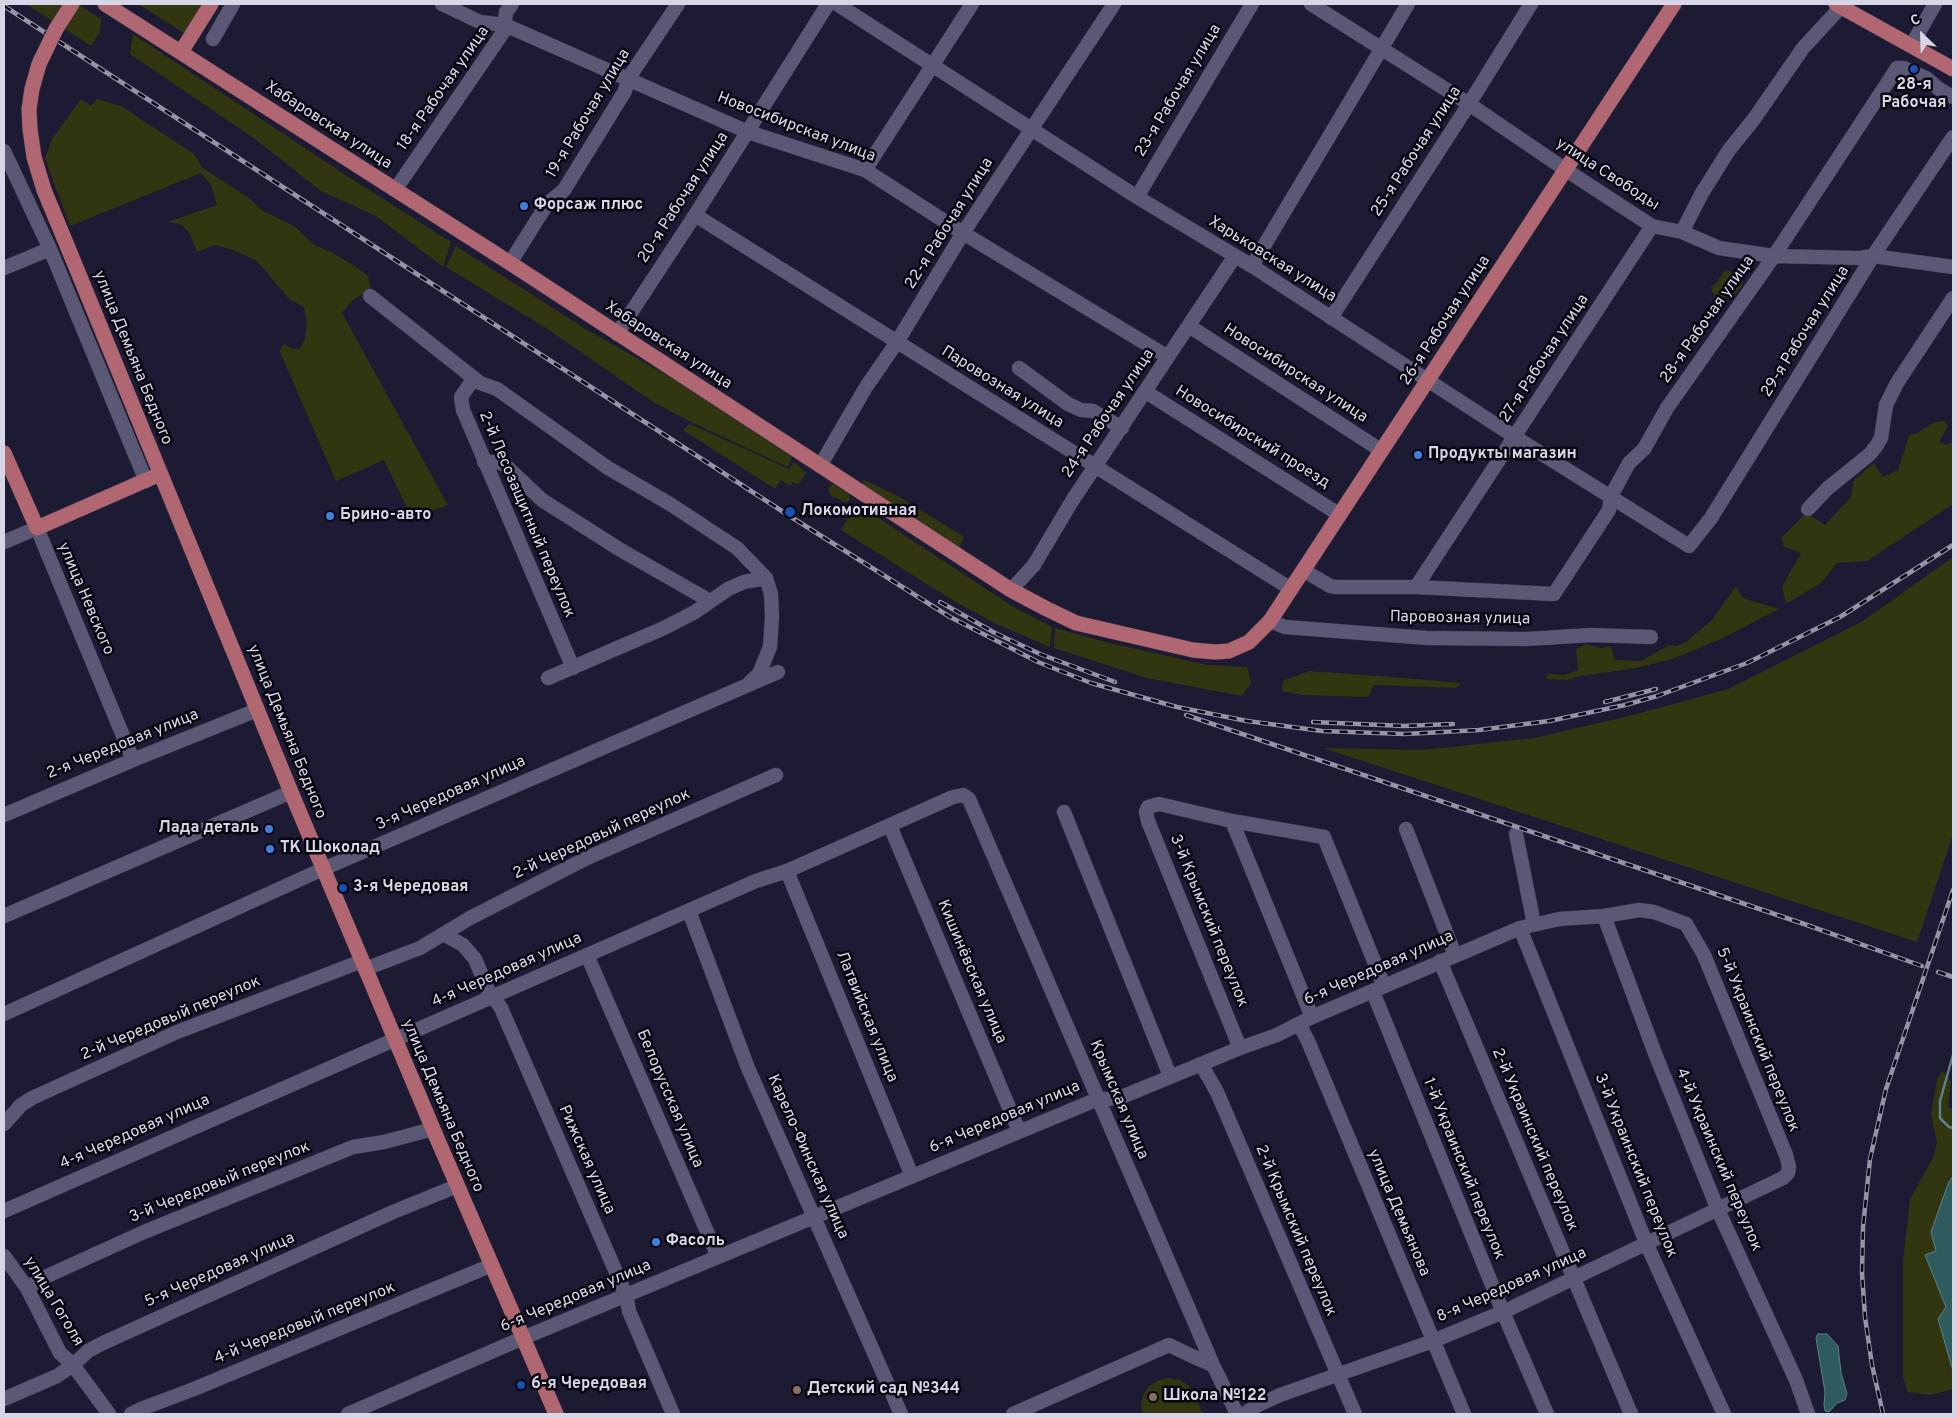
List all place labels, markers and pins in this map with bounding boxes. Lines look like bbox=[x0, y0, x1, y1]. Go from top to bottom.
marker: 28-я Рабочая bbox=[1908, 63, 1920, 75]
place label: 28-я Рабочая bbox=[1881, 76, 1947, 114]
place label: Форсаж плюс bbox=[534, 196, 643, 216]
marker: Форсаж плюс bbox=[518, 200, 530, 212]
place label: Продукты магазин bbox=[1428, 445, 1577, 465]
marker: Продукты магазин bbox=[1412, 449, 1424, 461]
place label: Локомотивная bbox=[801, 502, 917, 522]
marker: Локомотивная bbox=[783, 505, 797, 519]
place label: Брино-авто bbox=[340, 506, 431, 526]
marker: Брино-авто bbox=[324, 510, 336, 522]
place label: Лада деталь bbox=[158, 819, 259, 839]
marker: Лада деталь bbox=[263, 823, 275, 835]
place label: ТК Шоколад bbox=[280, 839, 380, 859]
marker: ТК Шоколад bbox=[264, 843, 276, 855]
place label: 3-я Чередовая bbox=[353, 878, 469, 898]
marker: 3-я Чередовая bbox=[337, 882, 349, 894]
place label: Фасоль bbox=[666, 1232, 725, 1252]
marker: Фасоль bbox=[650, 1236, 662, 1248]
place label: 6-я Чередовая bbox=[531, 1375, 647, 1395]
marker: 6-я Чередовая bbox=[515, 1379, 527, 1391]
place label: Детский сад №344 bbox=[807, 1380, 960, 1400]
marker: Детский сад №344 bbox=[791, 1384, 803, 1396]
place label: Школа №122 bbox=[1163, 1387, 1267, 1407]
marker: Школа №122 bbox=[1147, 1391, 1159, 1403]

